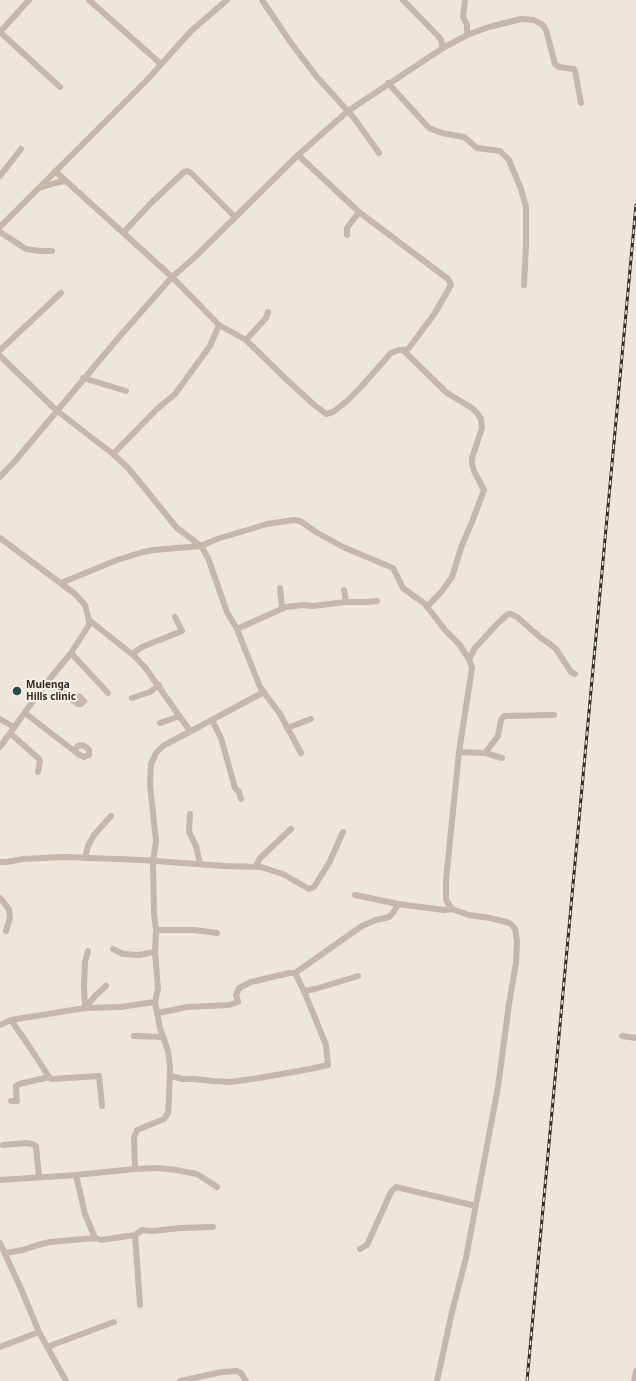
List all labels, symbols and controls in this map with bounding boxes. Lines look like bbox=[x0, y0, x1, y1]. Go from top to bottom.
place label: Mulenga Hills clinic bbox=[26, 679, 76, 702]
marker: Mulenga Hills clinic bbox=[11, 685, 23, 697]

